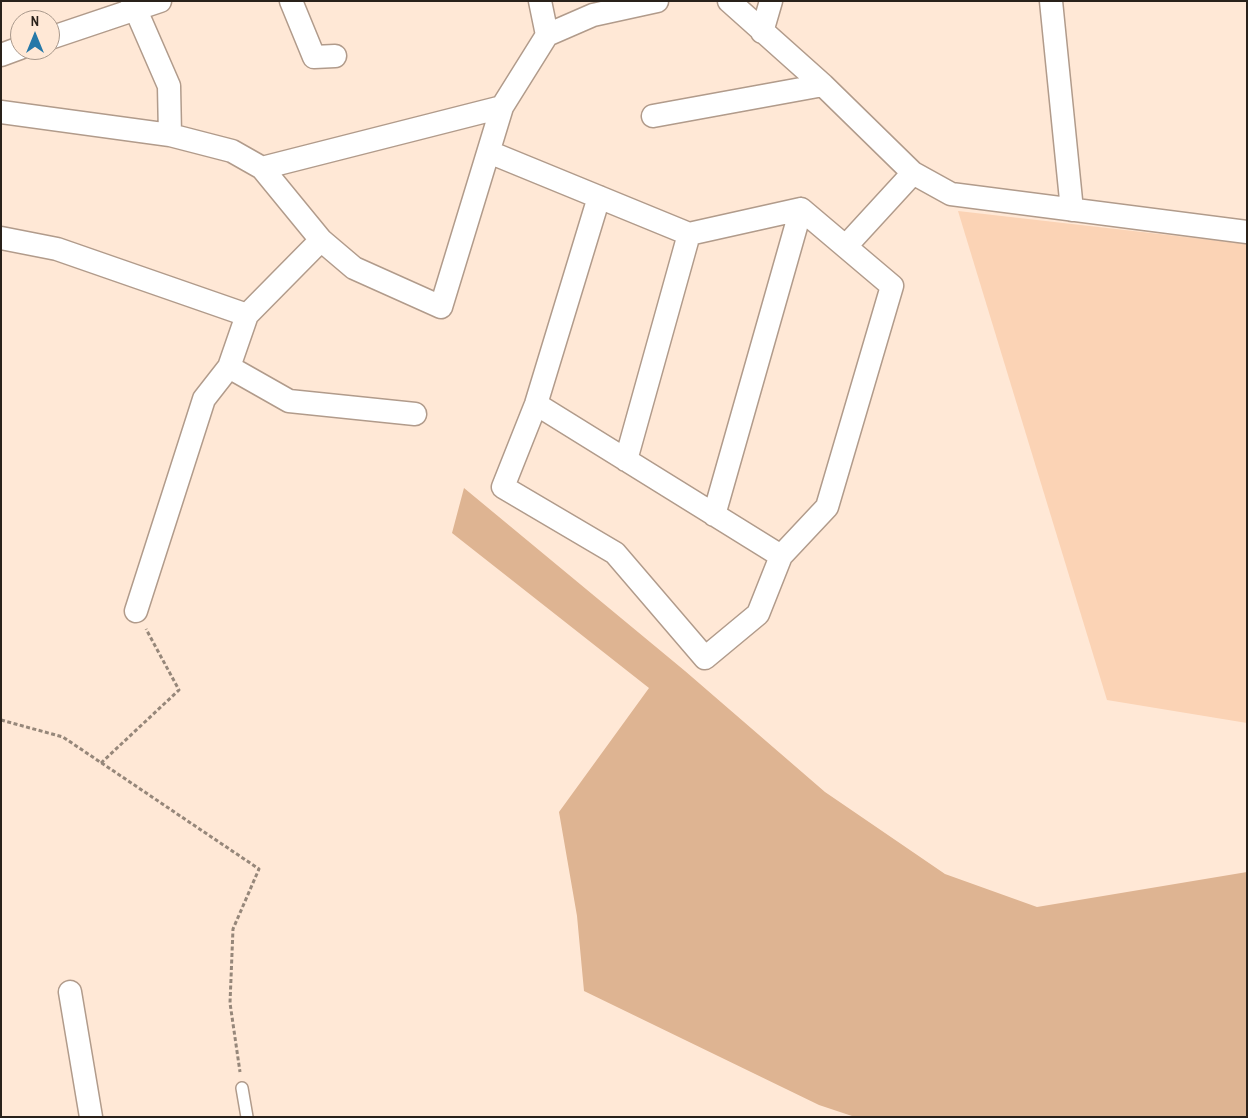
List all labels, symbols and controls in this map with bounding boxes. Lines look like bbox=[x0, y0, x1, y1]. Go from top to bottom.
north arrow bbox=[10, 10, 60, 60]
text: N bbox=[31, 12, 39, 30]

